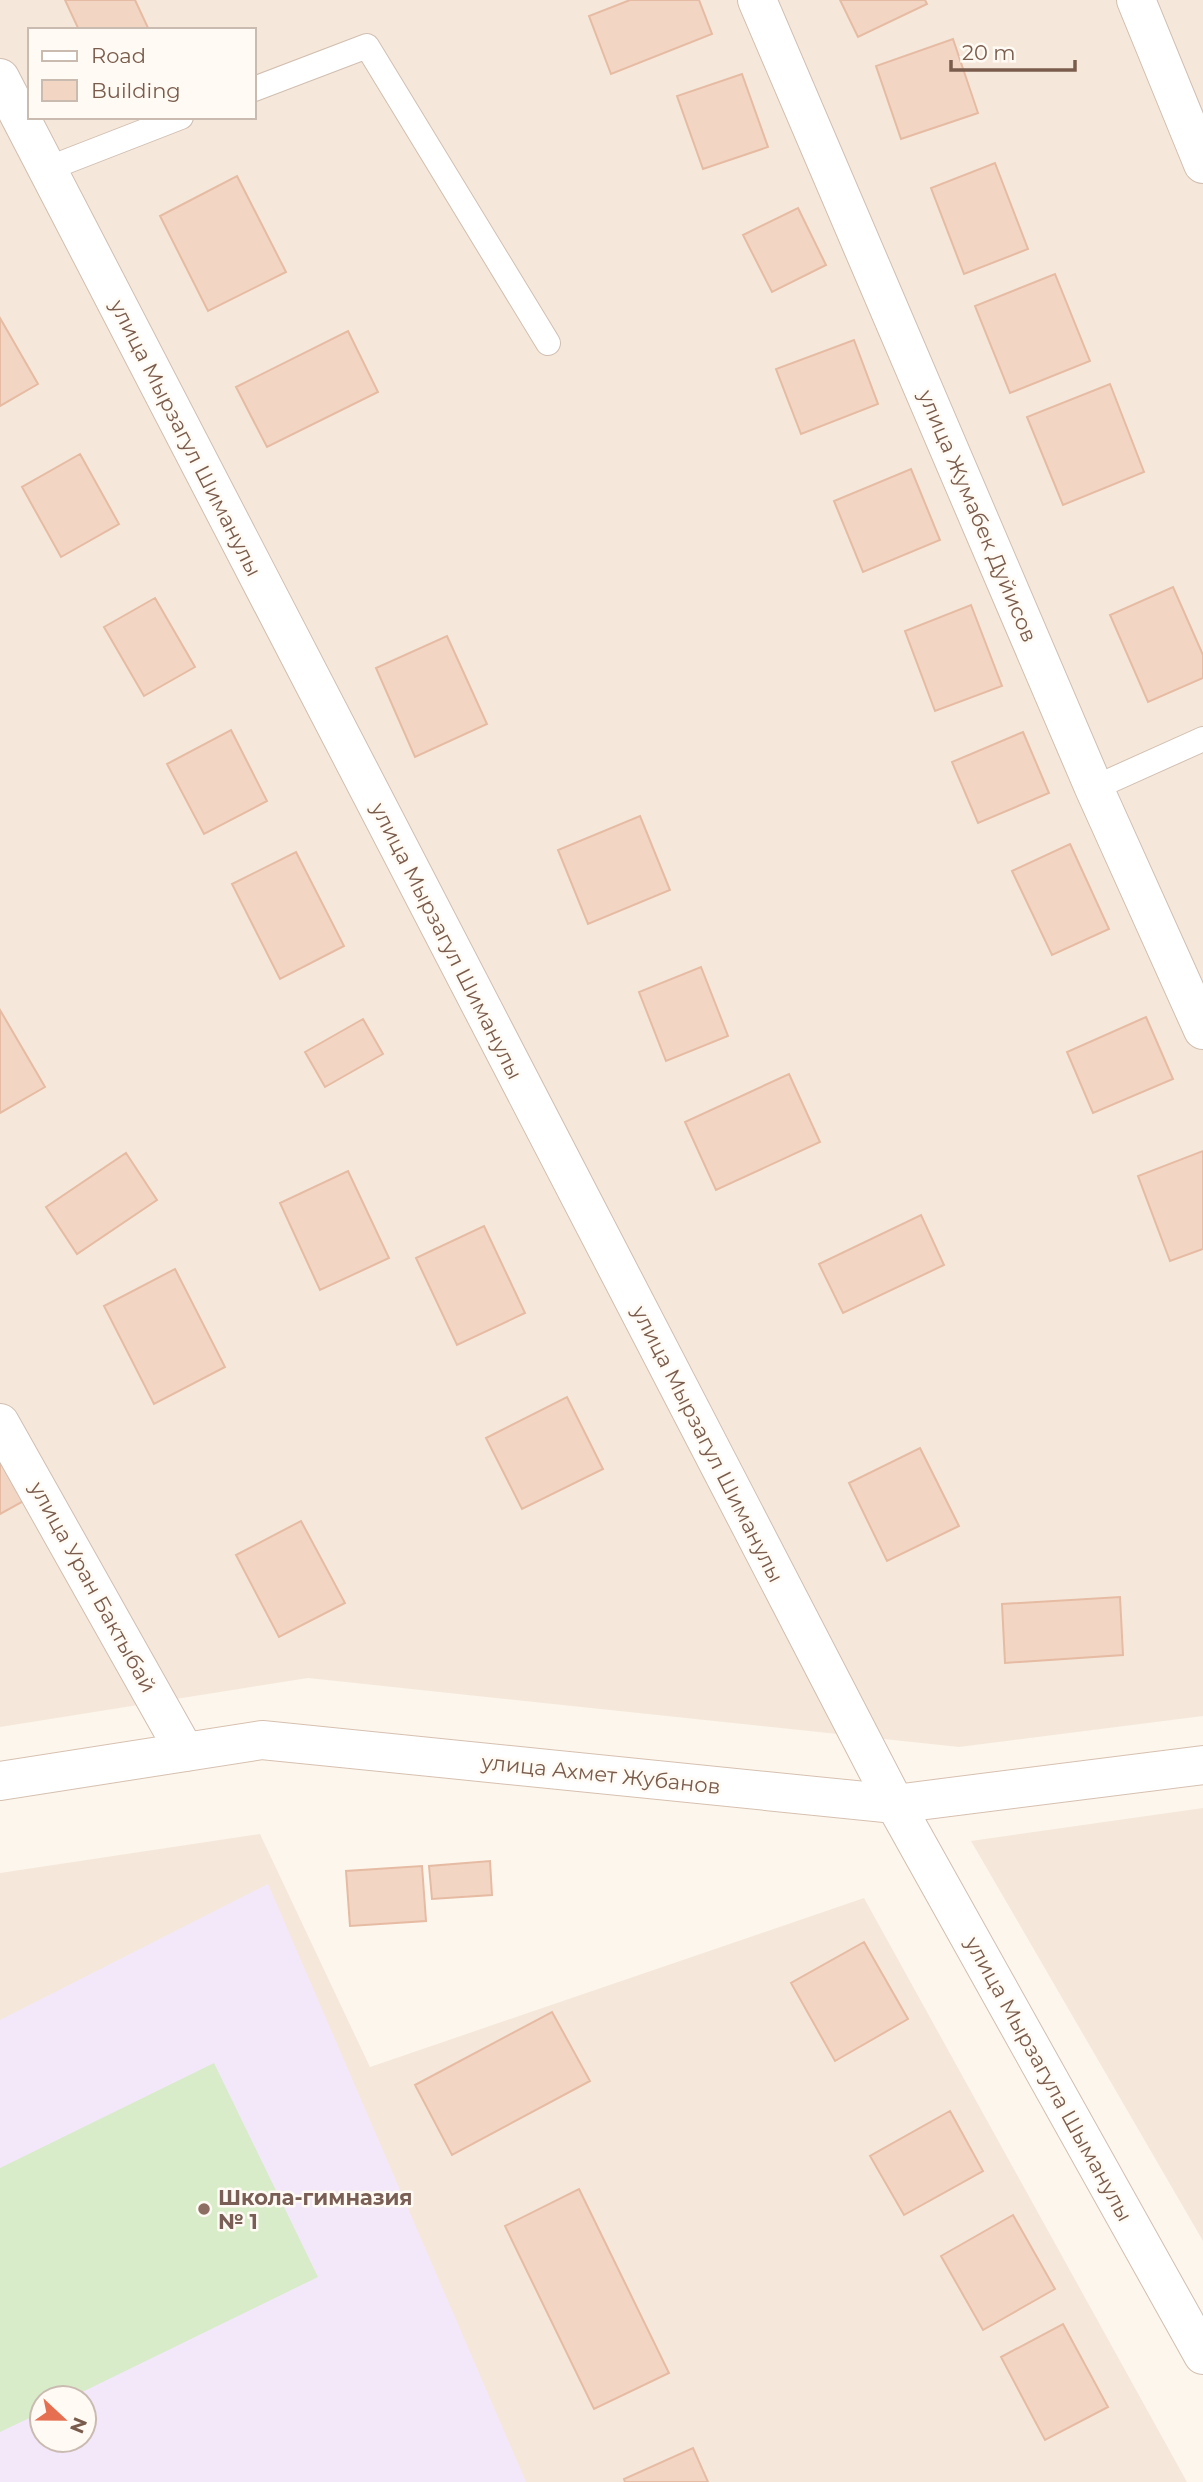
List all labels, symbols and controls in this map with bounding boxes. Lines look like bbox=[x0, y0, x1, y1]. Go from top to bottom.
legend bbox=[28, 28, 256, 119]
scale bar bbox=[951, 28, 1075, 72]
text: 20 m bbox=[962, 40, 1016, 65]
text: Road bbox=[91, 43, 146, 68]
text: Building bbox=[91, 78, 181, 103]
street label: улица Мырзагул Шиманулы bbox=[105, 295, 267, 580]
street label: улица Жумабек Дуйисов bbox=[913, 385, 1042, 646]
street label: улица Мырзагул Шиманулы bbox=[366, 798, 528, 1083]
street label: улица Мырзагул Шиманулы bbox=[627, 1301, 789, 1586]
street label: улица Уран Бактыбай bbox=[24, 1476, 161, 1697]
street label: улица Ахмет Жубанов bbox=[479, 1749, 722, 1799]
street label: улица Мырзагула Шыманулы bbox=[960, 1932, 1138, 2226]
place label: Школа-гимназия № 1 bbox=[218, 2185, 413, 2234]
marker: Школа-гимназия № 1 bbox=[196, 2201, 212, 2217]
north arrow bbox=[28, 2384, 98, 2454]
text: N bbox=[65, 2414, 92, 2437]

